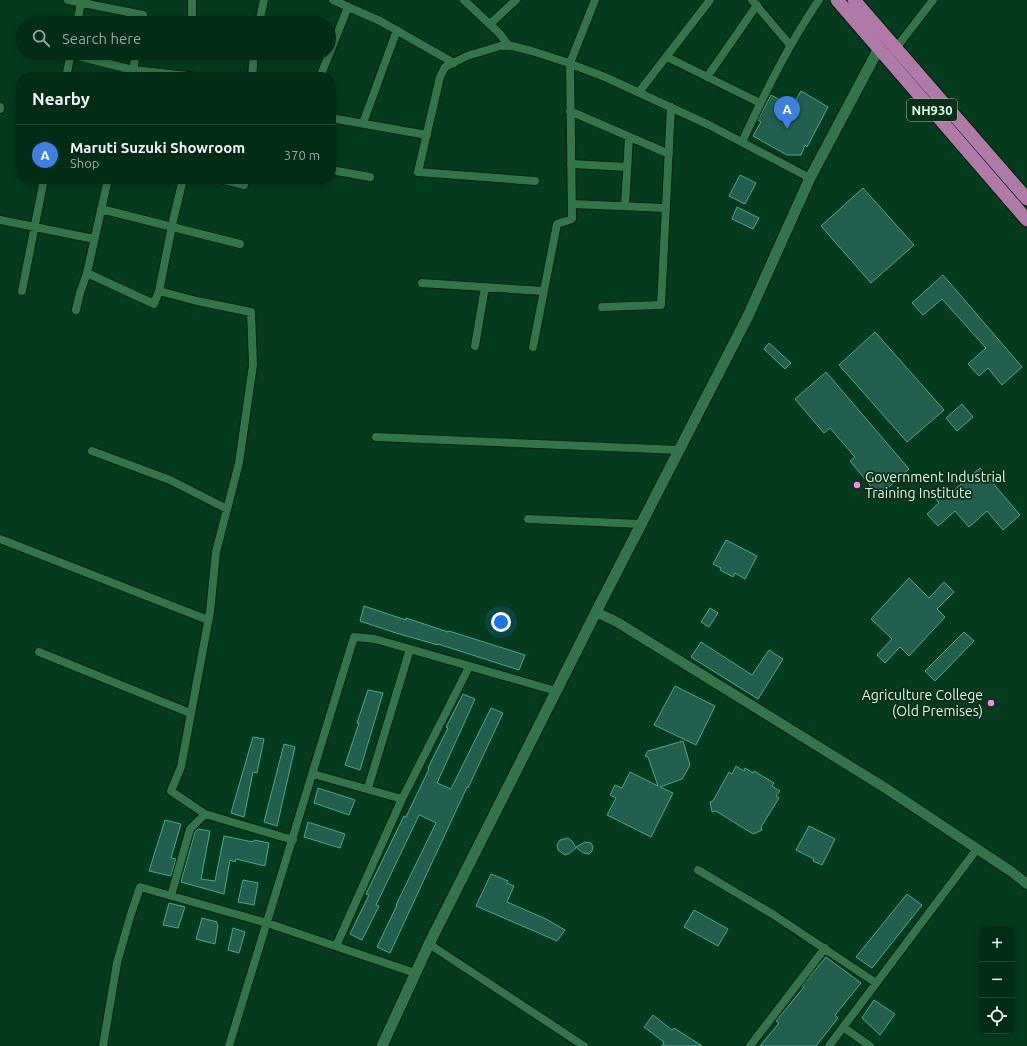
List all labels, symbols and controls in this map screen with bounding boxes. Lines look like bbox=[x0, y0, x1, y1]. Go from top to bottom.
search box bbox=[16, 16, 336, 60]
icon: search bbox=[30, 27, 52, 49]
text: Search here bbox=[62, 30, 141, 47]
text: Nearby bbox=[32, 89, 90, 108]
pin: A bbox=[774, 96, 800, 129]
road number: NH930 bbox=[907, 99, 957, 121]
text: Maruti Suzuki Showroom bbox=[70, 139, 245, 156]
text: A bbox=[40, 148, 50, 162]
text: 370 m bbox=[284, 148, 320, 162]
text: Shop bbox=[70, 156, 99, 170]
place label: Government Industrial Training Institute bbox=[865, 469, 1006, 501]
marker: Government Industrial Training Institute bbox=[852, 480, 862, 490]
your location bbox=[491, 612, 511, 632]
place label: Agriculture College (Old Premises) bbox=[862, 687, 983, 719]
marker: Agriculture College (Old Premises) bbox=[986, 698, 996, 708]
map controls bbox=[979, 926, 1015, 1034]
button: + bbox=[979, 926, 1015, 962]
button: − bbox=[979, 962, 1015, 998]
button: locate bbox=[979, 998, 1015, 1034]

